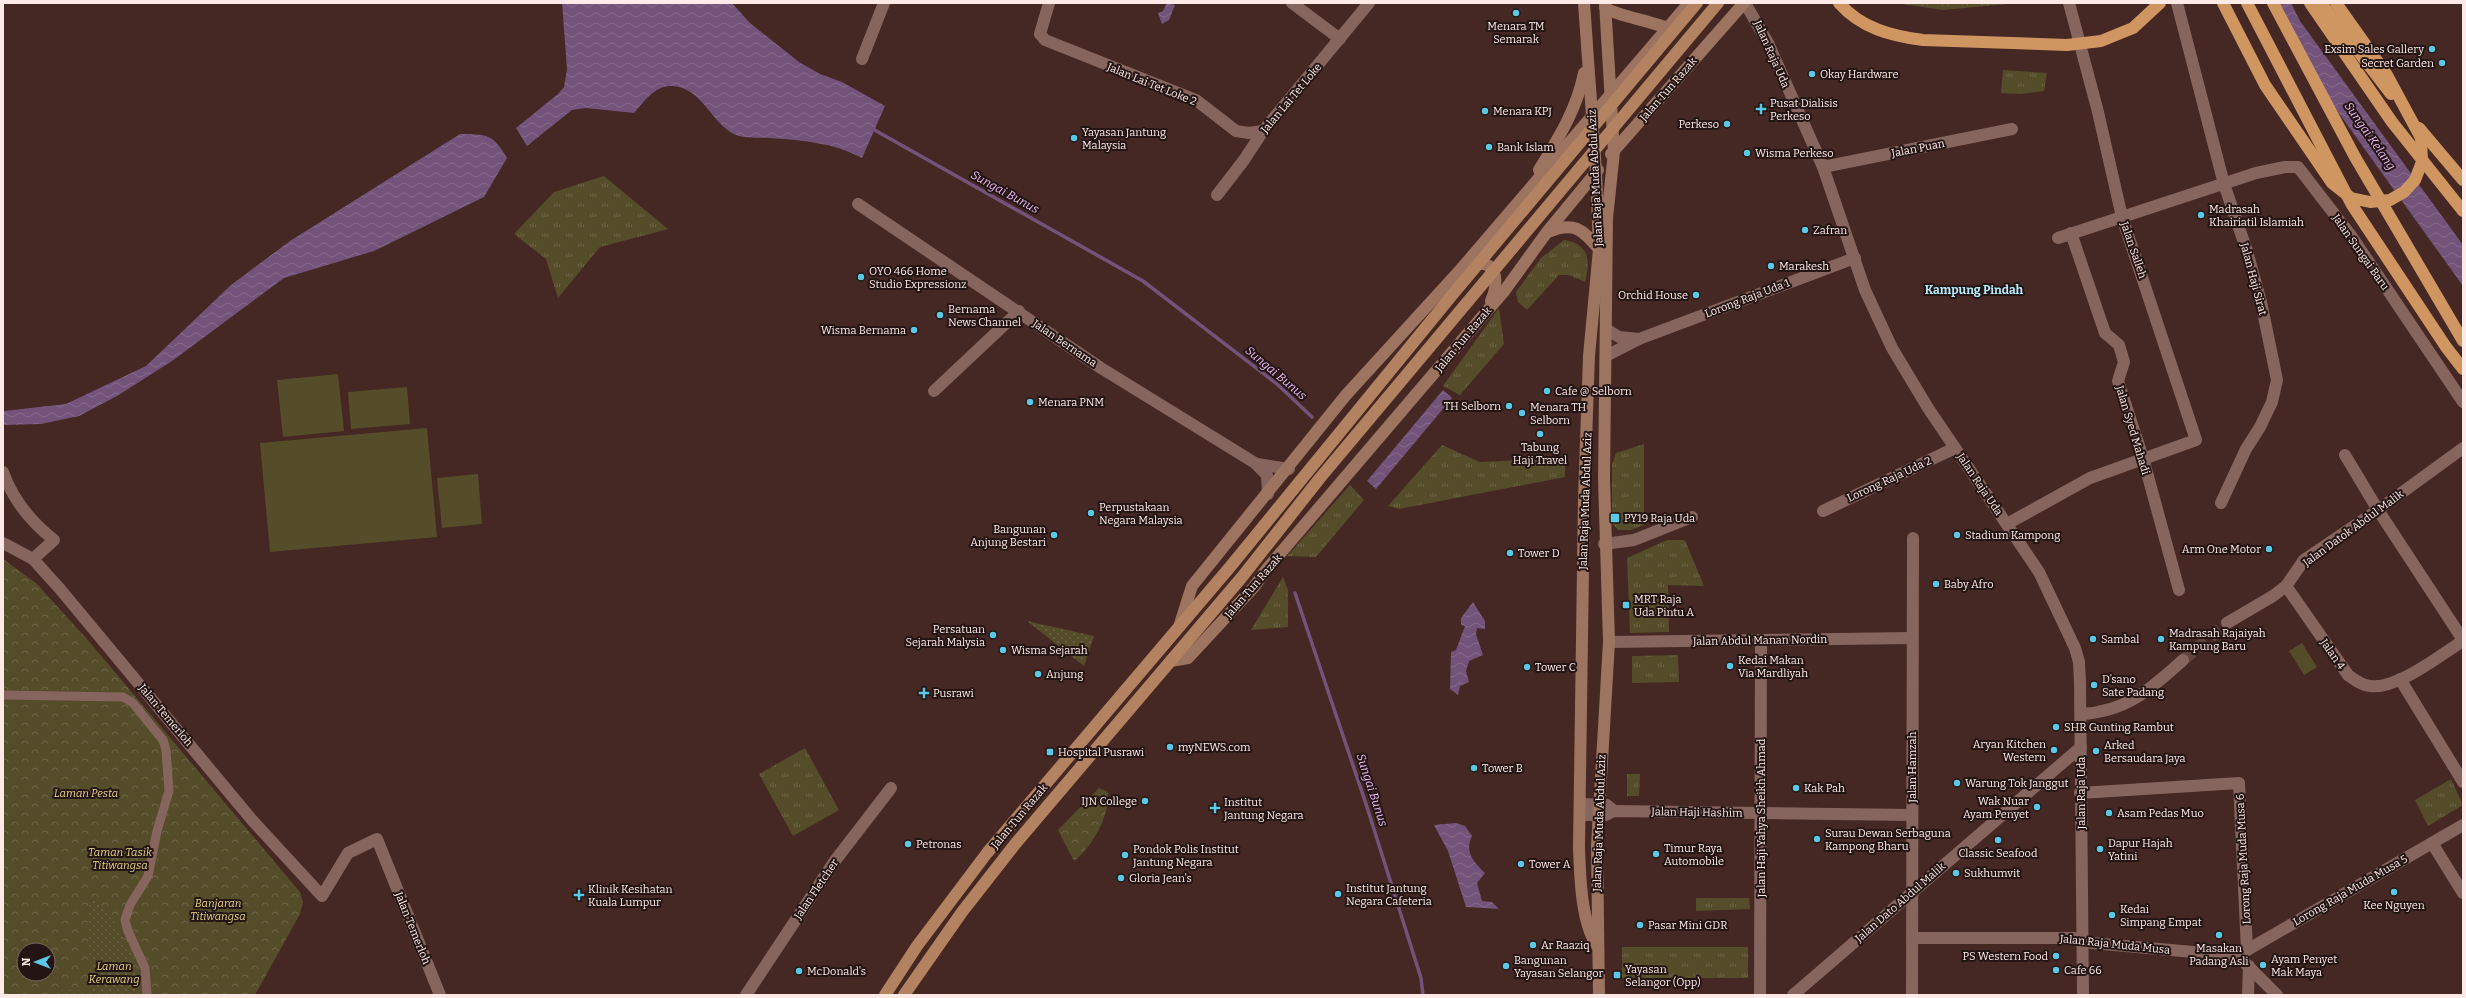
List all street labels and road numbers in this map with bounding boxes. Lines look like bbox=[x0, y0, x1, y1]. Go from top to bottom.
street label: Jalan Raja Uda bbox=[1750, 18, 1792, 90]
street label: Jalan Tun Razak bbox=[1636, 54, 1700, 125]
street label: Jalan Lai Tet Loke 2 bbox=[1104, 60, 1199, 108]
street label: Jalan Lai Tet Loke bbox=[1258, 61, 1324, 137]
street label: Jalan Raja Muda Abdul Aziz bbox=[1585, 109, 1606, 248]
street label: Jalan Puan bbox=[1889, 137, 1946, 160]
street label: Jalan Sungai Baru bbox=[2329, 211, 2392, 293]
street label: Jalan Salleh bbox=[2117, 219, 2149, 280]
street label: Jalan Haji Sirat bbox=[2237, 240, 2269, 317]
street label: Lorong Raja Uda 1 bbox=[1703, 276, 1792, 321]
street label: Jalan Tun Razak bbox=[1432, 304, 1495, 375]
street label: Jalan Bernama bbox=[1029, 317, 1099, 370]
street label: Jalan Syed Mahadi bbox=[2112, 383, 2152, 477]
street label: Jalan Raja Muda Abdul Aziz bbox=[1577, 432, 1594, 571]
street label: Jalan Raja Uda bbox=[1953, 450, 2005, 518]
street label: Lorong Raja Uda 2 bbox=[1845, 454, 1933, 505]
street label: Jalan Datok Abdul Malik bbox=[2300, 487, 2407, 570]
street label: Jalan Tun Razak bbox=[1221, 551, 1285, 622]
street label: Jalan Abdul Manan Nordin bbox=[1692, 633, 1827, 648]
street label: Jalan 4 bbox=[2317, 636, 2348, 672]
street label: Jalan Temerloh bbox=[135, 681, 195, 749]
street label: Jalan Hamzah bbox=[1906, 731, 1919, 803]
street label: Jalan Haji Yahya Sheikh Ahmad bbox=[1755, 738, 1768, 898]
street label: Jalan Raja Muda Abdul Aziz bbox=[1591, 754, 1608, 893]
street label: Jalan Raja Uda bbox=[2075, 757, 2088, 830]
street label: Jalan Tun Razak bbox=[988, 781, 1051, 852]
street label: Lorong Raja Muda Musa 6 bbox=[2234, 793, 2253, 924]
street label: Jalan Haji Hashim bbox=[1650, 805, 1743, 820]
street label: Lorong Raja Muda Musa 5 bbox=[2291, 852, 2410, 929]
street label: Jalan Fletcher bbox=[791, 857, 841, 923]
street label: Jalan Dato Abdul Malik bbox=[1852, 859, 1948, 946]
street label: Jalan Temerloh bbox=[392, 889, 433, 966]
street label: Jalan Raja Muda Musa bbox=[2058, 932, 2171, 957]

